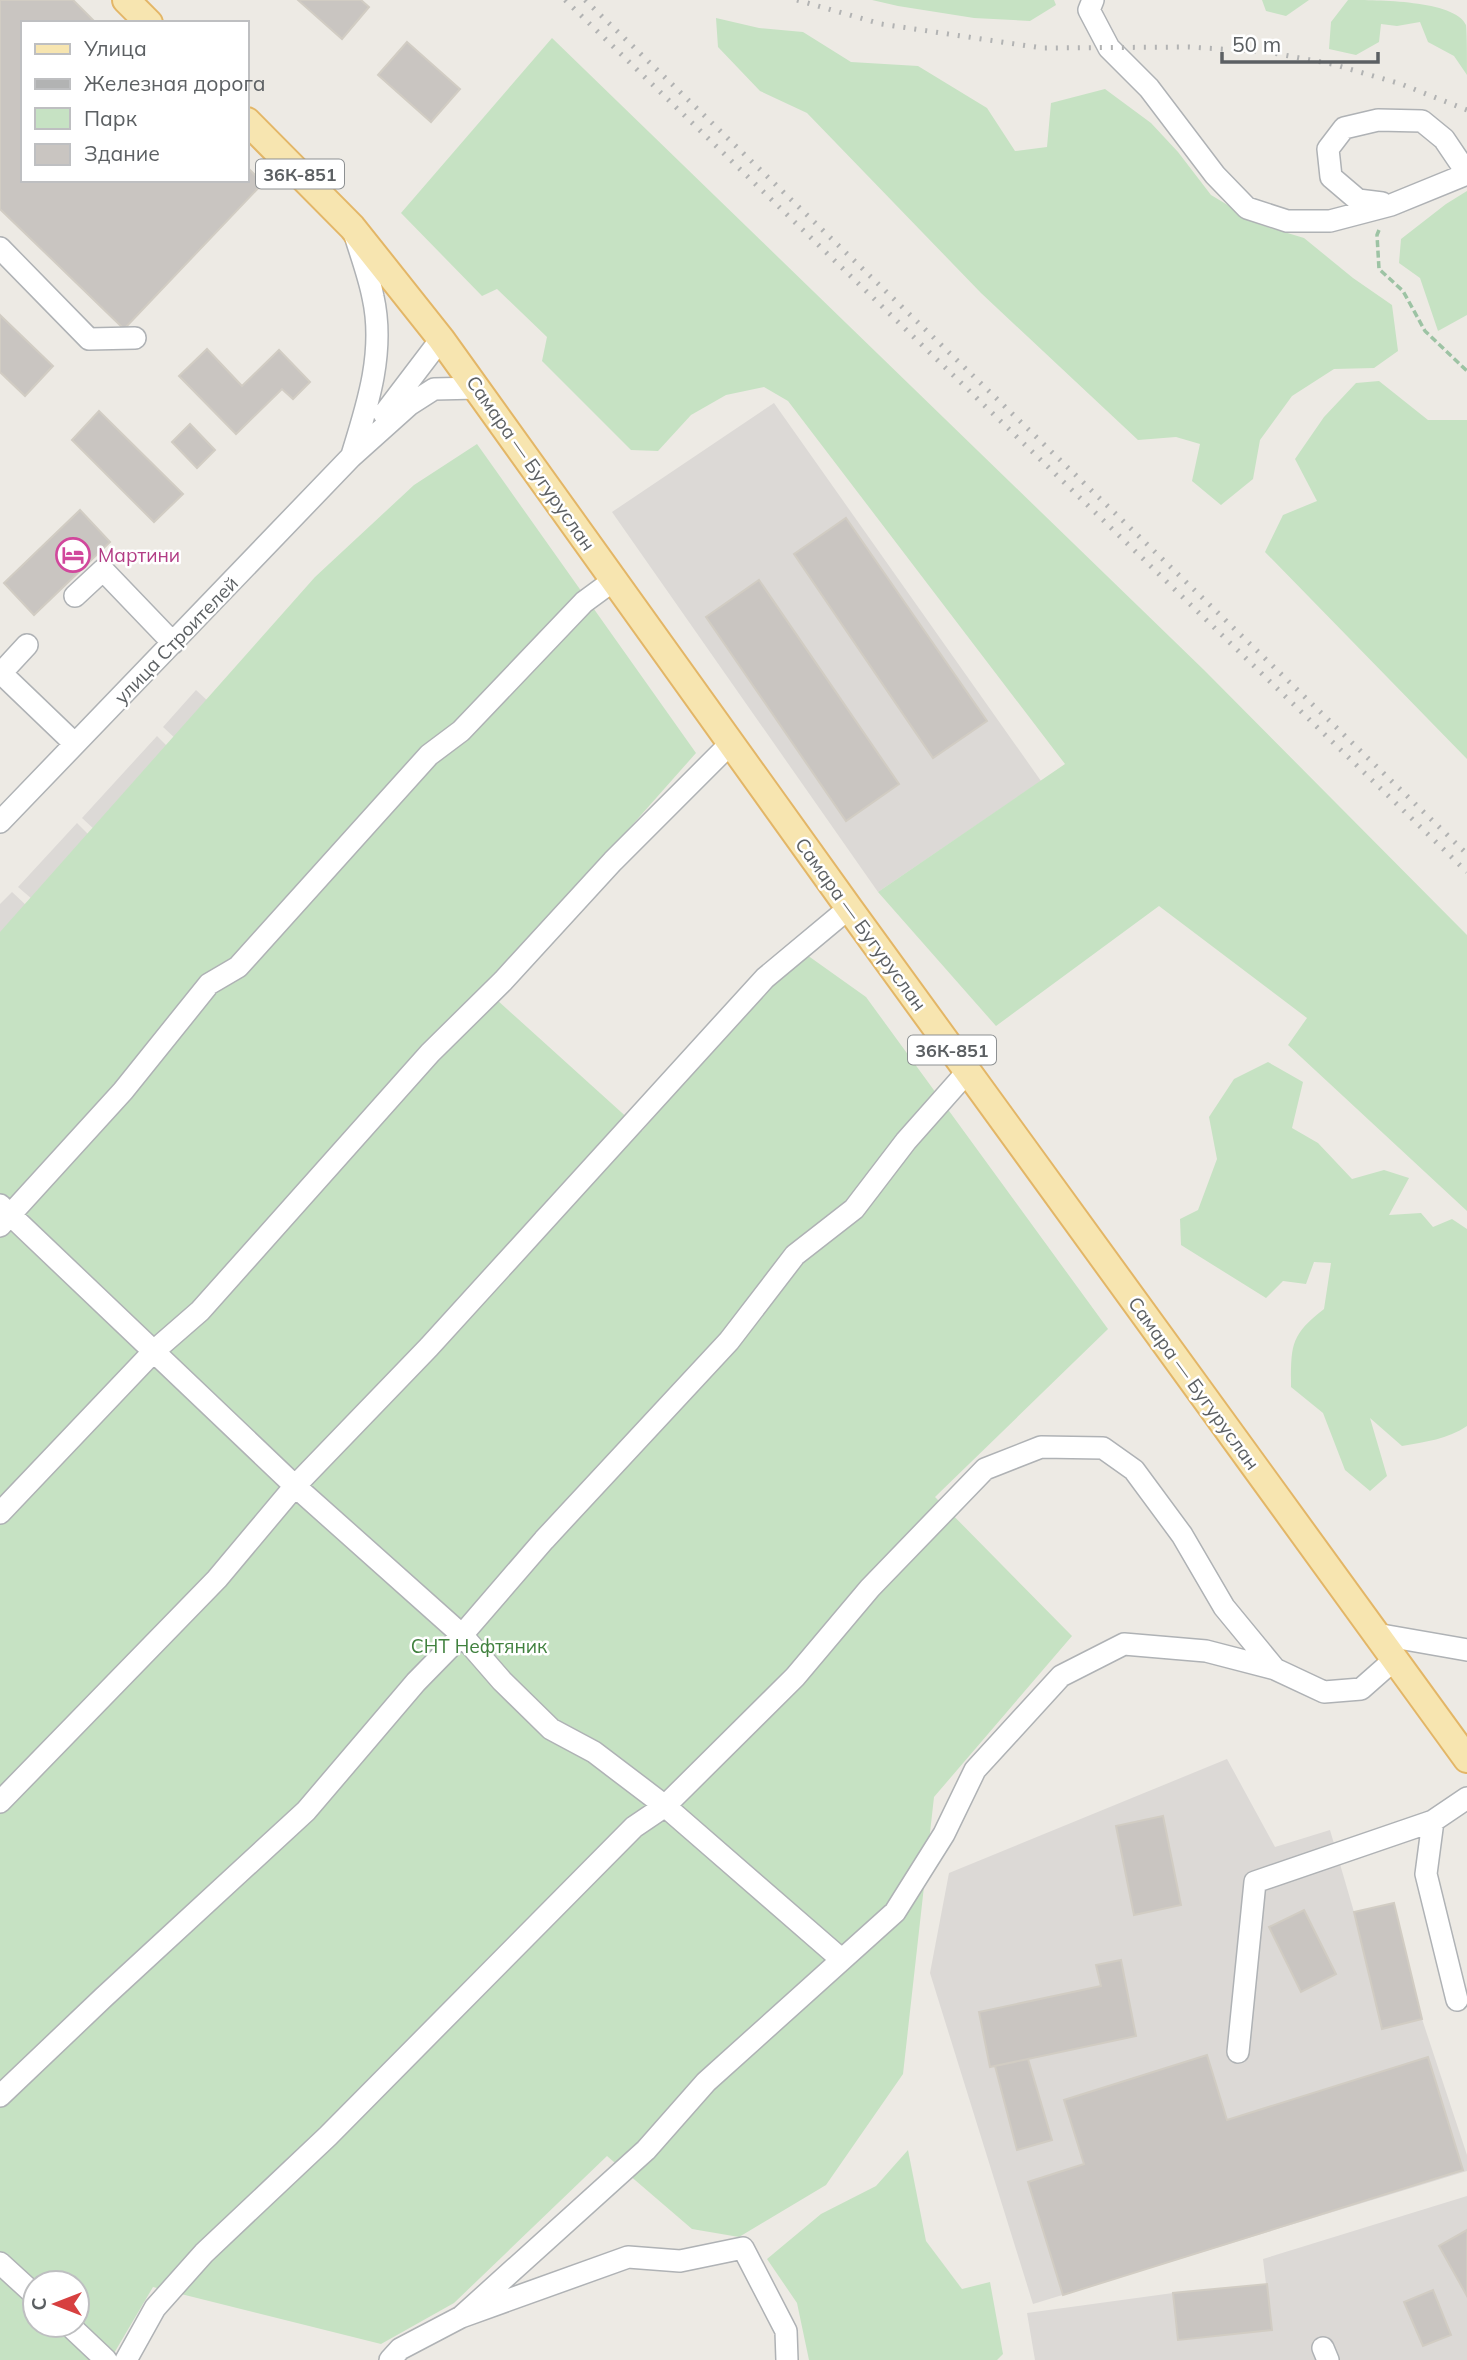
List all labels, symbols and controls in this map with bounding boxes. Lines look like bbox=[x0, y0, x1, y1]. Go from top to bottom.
legend bbox=[21, 21, 248, 182]
scale bar bbox=[1222, 21, 1378, 65]
text: 50 m bbox=[1232, 31, 1281, 57]
text: Улица bbox=[83, 35, 147, 61]
text: Железная дорога bbox=[84, 70, 266, 96]
text: Парк bbox=[84, 105, 138, 131]
text: Здание bbox=[84, 140, 160, 166]
road number: 36К-851 bbox=[256, 160, 344, 188]
street label: Самара — Бугуруслан bbox=[461, 371, 601, 555]
hotel icon: Мартини bbox=[54, 536, 92, 574]
place label: Мартини bbox=[98, 543, 180, 567]
street label: улица Строителей bbox=[109, 571, 243, 709]
street label: Самара — Бугуруслан bbox=[790, 833, 932, 1015]
road number: 36К-851 bbox=[908, 1036, 996, 1064]
street label: Самара — Бугуруслан bbox=[1123, 1292, 1265, 1474]
park label: СНТ Нефтяник bbox=[411, 1634, 548, 1658]
north arrow bbox=[21, 2269, 91, 2339]
text: С bbox=[27, 2297, 51, 2311]

